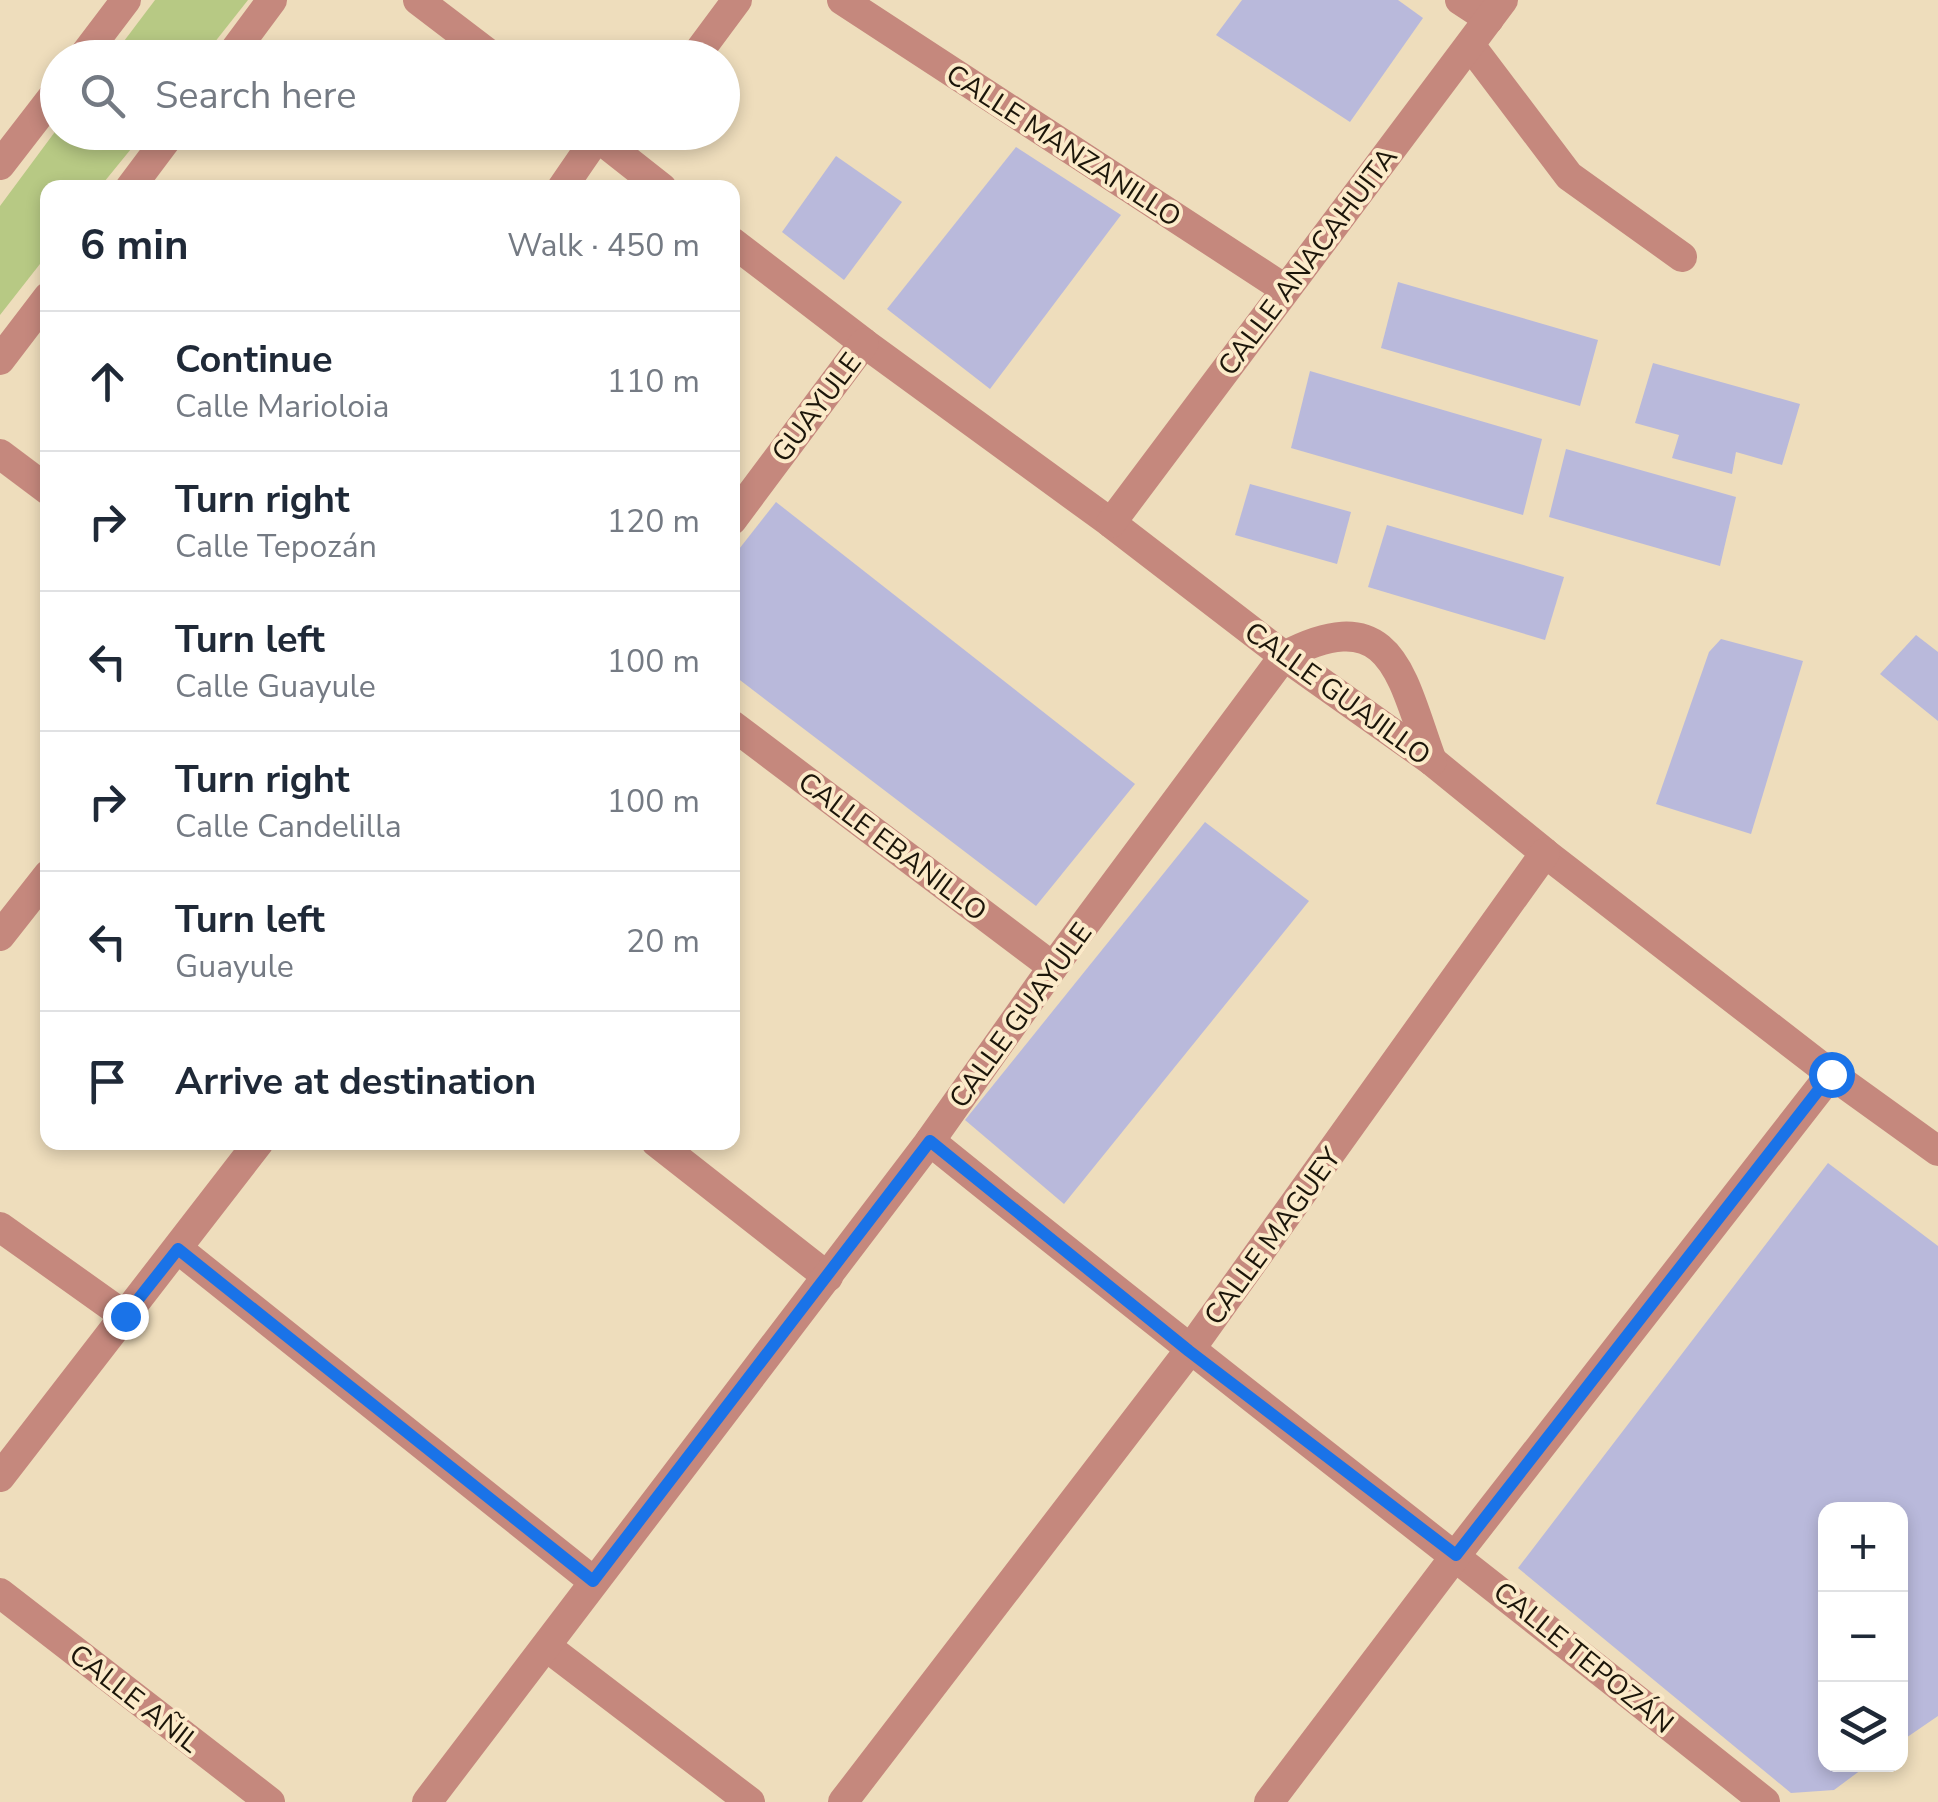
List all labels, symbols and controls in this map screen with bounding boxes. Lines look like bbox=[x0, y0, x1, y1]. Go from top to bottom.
search box bbox=[40, 40, 740, 150]
street label: CALLE MANZANILLO bbox=[939, 56, 1188, 236]
icon: search bbox=[75, 68, 130, 123]
text: Search here bbox=[155, 70, 356, 121]
street label: CALLE ANACAHUITA bbox=[1209, 140, 1406, 384]
text: 6 min bbox=[80, 217, 189, 274]
text: Walk · 450 m bbox=[507, 224, 700, 267]
text: Continue bbox=[175, 334, 333, 385]
street label: GUAYULE bbox=[763, 345, 870, 470]
icon: ahead bbox=[80, 354, 135, 409]
text: 110 m bbox=[607, 360, 700, 403]
text: Calle Marioloia bbox=[175, 385, 389, 428]
text: Turn right bbox=[175, 474, 350, 525]
icon: right bbox=[80, 494, 135, 549]
text: 120 m bbox=[607, 500, 700, 543]
text: Calle Tepozán bbox=[175, 525, 377, 568]
street label: CALLE GUAJILLO bbox=[1237, 613, 1438, 774]
text: Turn left bbox=[175, 614, 325, 665]
icon: left bbox=[80, 634, 135, 689]
text: 100 m bbox=[607, 640, 700, 683]
text: Calle Guayule bbox=[175, 665, 376, 708]
text: Turn right bbox=[175, 754, 350, 805]
street label: CALLE EBANILLO bbox=[790, 763, 994, 930]
icon: right bbox=[80, 774, 135, 829]
text: 100 m bbox=[607, 780, 700, 823]
text: Calle Candelilla bbox=[175, 805, 402, 848]
text: Turn left bbox=[175, 894, 325, 945]
icon: left bbox=[80, 914, 135, 969]
street label: CALLE GUAYULE bbox=[941, 915, 1101, 1116]
text: 20 m bbox=[626, 920, 700, 963]
text: Guayule bbox=[175, 945, 294, 988]
route start bbox=[1809, 1052, 1855, 1098]
icon: arrive bbox=[80, 1054, 135, 1109]
text: Arrive at destination bbox=[175, 1056, 536, 1107]
street label: CALLE MAGUEY bbox=[1196, 1139, 1351, 1333]
route end bbox=[103, 1294, 149, 1340]
map controls bbox=[1818, 1502, 1908, 1772]
button: + bbox=[1818, 1502, 1908, 1592]
street label: CALLE TEPOZÁN bbox=[1485, 1573, 1682, 1742]
button: − bbox=[1818, 1592, 1908, 1682]
street label: CALLE AÑIL bbox=[61, 1636, 208, 1762]
button: layers bbox=[1818, 1682, 1908, 1772]

